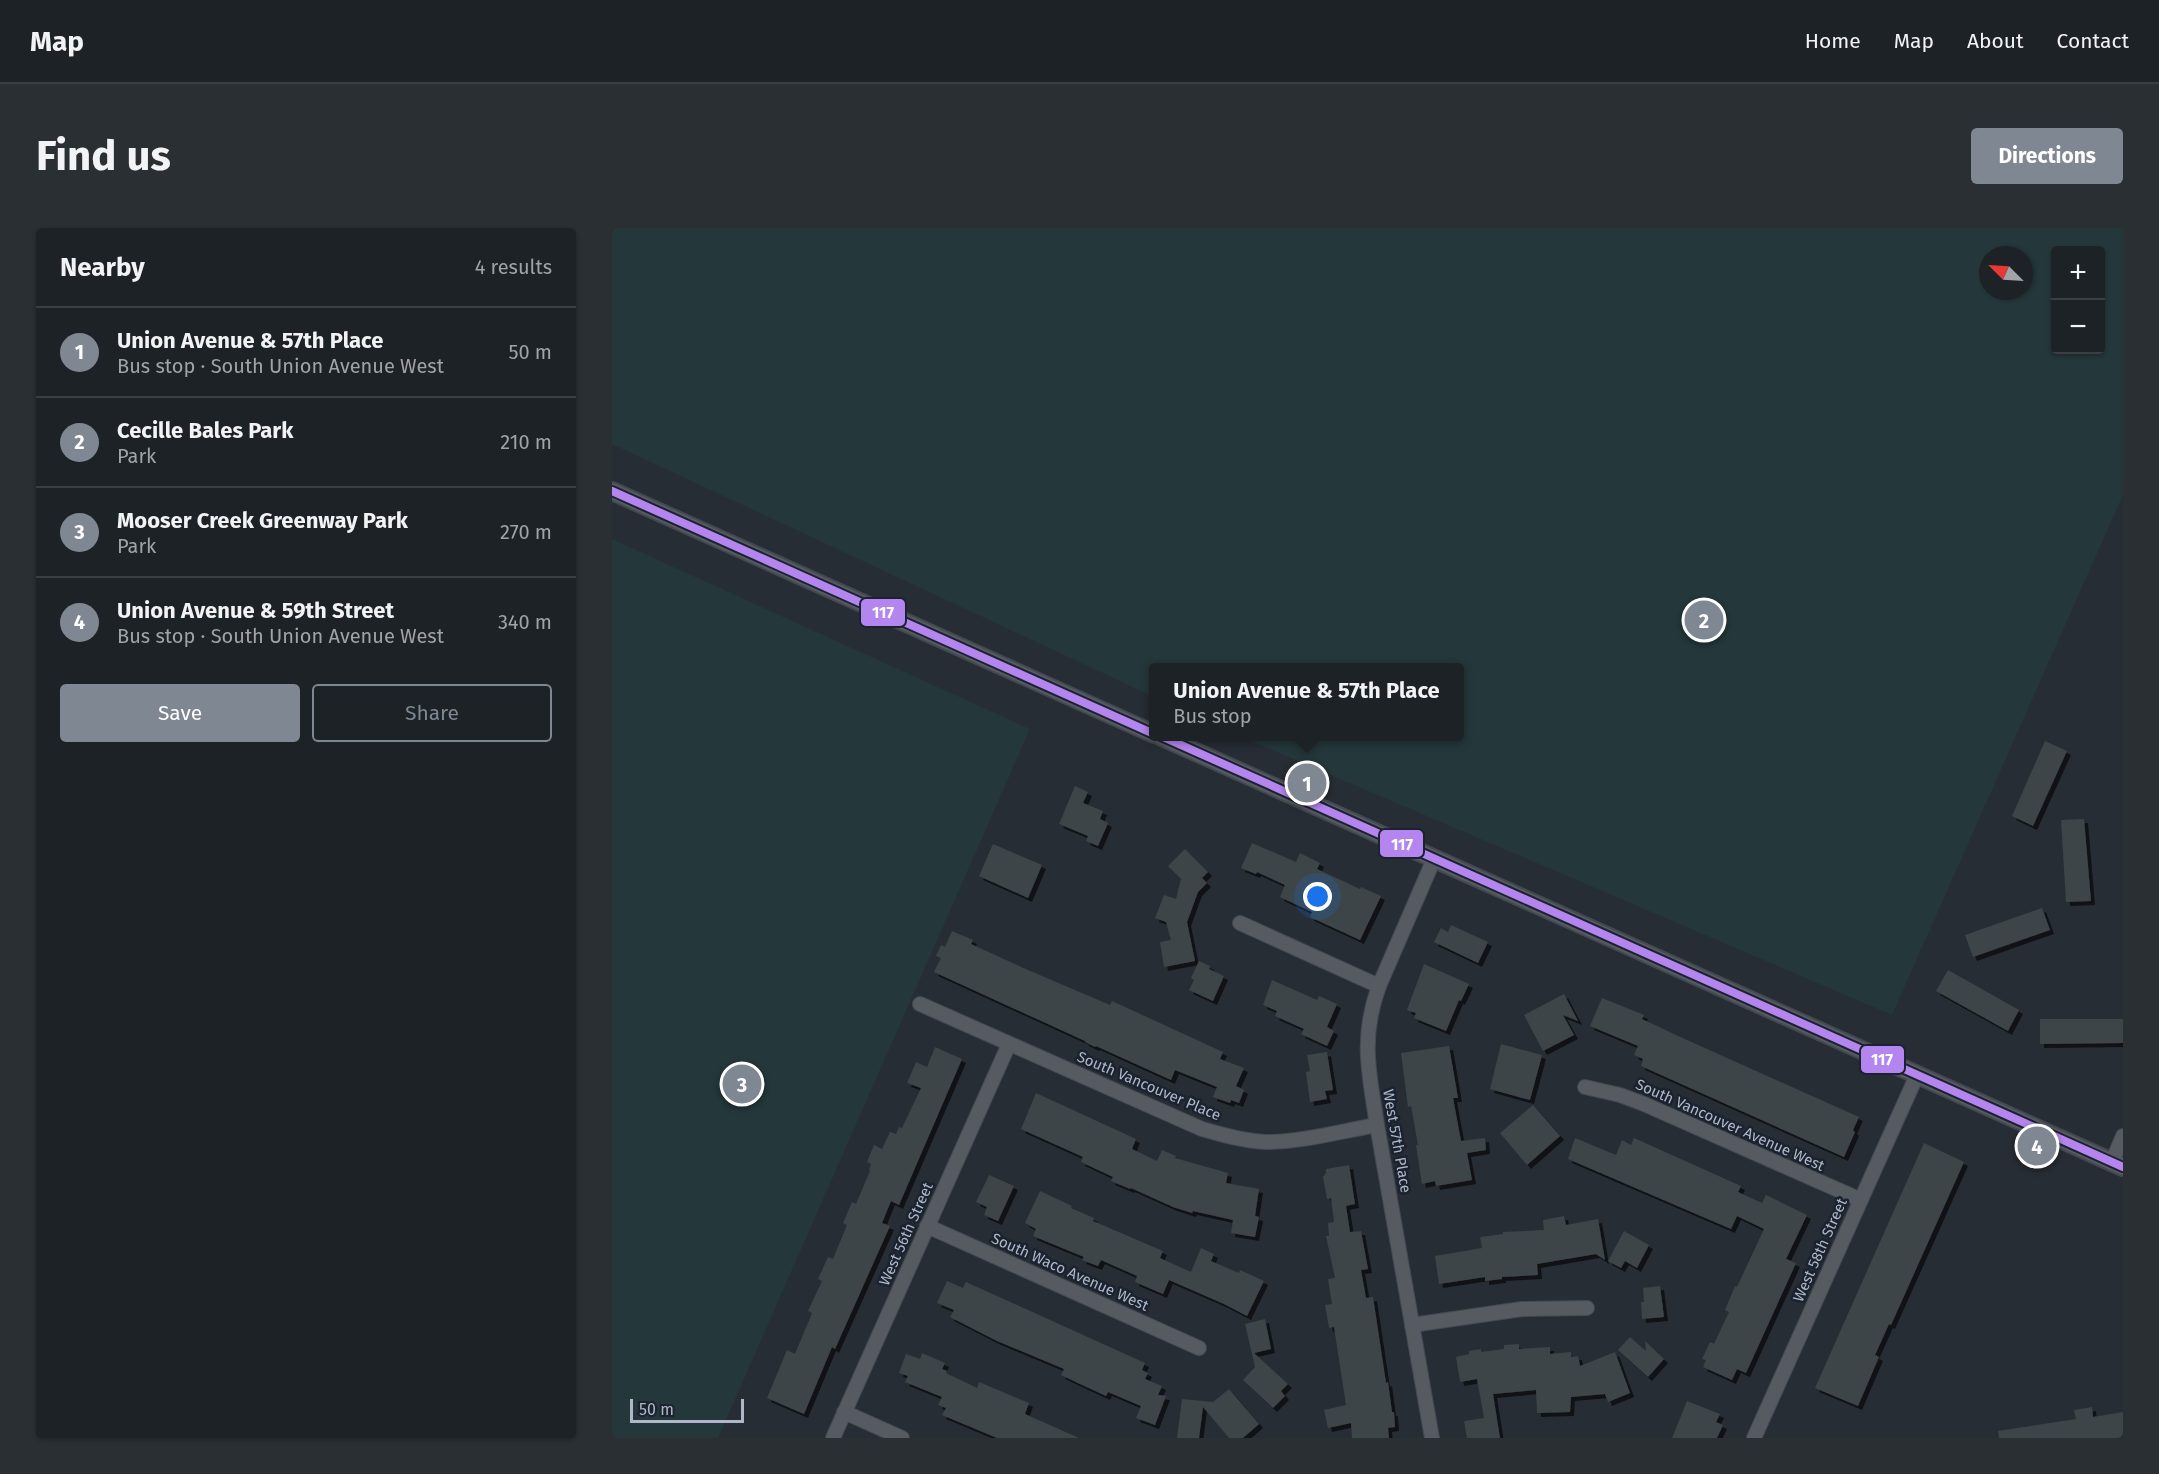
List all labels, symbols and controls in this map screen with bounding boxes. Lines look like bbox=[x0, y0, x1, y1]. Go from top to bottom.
text: Map bbox=[30, 25, 84, 58]
text: Home bbox=[1805, 28, 1861, 54]
text: Map bbox=[1894, 28, 1934, 54]
text: About bbox=[1967, 28, 2024, 54]
text: Contact bbox=[2057, 28, 2129, 54]
button: Directions bbox=[1971, 128, 2123, 184]
text: Find us bbox=[36, 131, 171, 181]
north arrow bbox=[1979, 246, 2033, 300]
map controls bbox=[2051, 246, 2105, 354]
button: + bbox=[2051, 246, 2105, 300]
text: Nearby bbox=[60, 252, 145, 283]
text: 4 results bbox=[475, 255, 552, 279]
button: − bbox=[2051, 300, 2105, 354]
text: Union Avenue & 57th Place bbox=[117, 327, 383, 354]
text: 1 bbox=[75, 340, 84, 364]
text: 50 m bbox=[508, 340, 552, 364]
text: Bus stop · South Union Avenue West bbox=[117, 354, 444, 378]
text: Cecille Bales Park bbox=[117, 417, 293, 444]
text: 2 bbox=[74, 430, 85, 454]
text: 210 m bbox=[500, 430, 552, 454]
text: Park bbox=[117, 444, 156, 468]
text: Mooser Creek Greenway Park bbox=[117, 507, 408, 534]
text: 3 bbox=[74, 520, 85, 544]
text: 270 m bbox=[500, 520, 552, 544]
text: Park bbox=[117, 534, 156, 558]
text: Union Avenue & 59th Street bbox=[117, 597, 394, 624]
line badge: 117 bbox=[860, 598, 906, 627]
pin: 2 bbox=[1684, 598, 1724, 642]
text: 117 bbox=[872, 603, 895, 622]
text: 4 bbox=[74, 610, 85, 634]
text: 340 m bbox=[498, 610, 552, 634]
text: Bus stop · South Union Avenue West bbox=[117, 624, 444, 648]
popup bbox=[1149, 663, 1464, 741]
text: Union Avenue & 57th Place bbox=[1173, 677, 1440, 704]
button: Save bbox=[60, 684, 300, 742]
button: Share bbox=[312, 684, 552, 742]
text: Bus stop bbox=[1173, 704, 1252, 728]
pin: 1 bbox=[1288, 760, 1326, 806]
line badge: 117 bbox=[1379, 829, 1424, 858]
text: 117 bbox=[1391, 835, 1414, 854]
your location bbox=[1303, 882, 1332, 911]
line badge: 117 bbox=[1860, 1045, 1905, 1074]
street label: South Vancouver Place bbox=[1074, 1048, 1224, 1124]
text: 117 bbox=[1871, 1050, 1894, 1069]
pin: 3 bbox=[722, 1062, 762, 1106]
street label: South Vancouver Avenue West bbox=[1633, 1075, 1828, 1175]
street label: West 57th Place bbox=[1379, 1088, 1415, 1194]
pin: 4 bbox=[2018, 1124, 2056, 1168]
street label: West 56th Street bbox=[875, 1179, 937, 1288]
street label: West 58th Street bbox=[1789, 1195, 1851, 1305]
street label: South Waco Avenue West bbox=[989, 1229, 1152, 1315]
scale bar bbox=[630, 1396, 744, 1424]
text: 50 m bbox=[639, 1400, 674, 1419]

